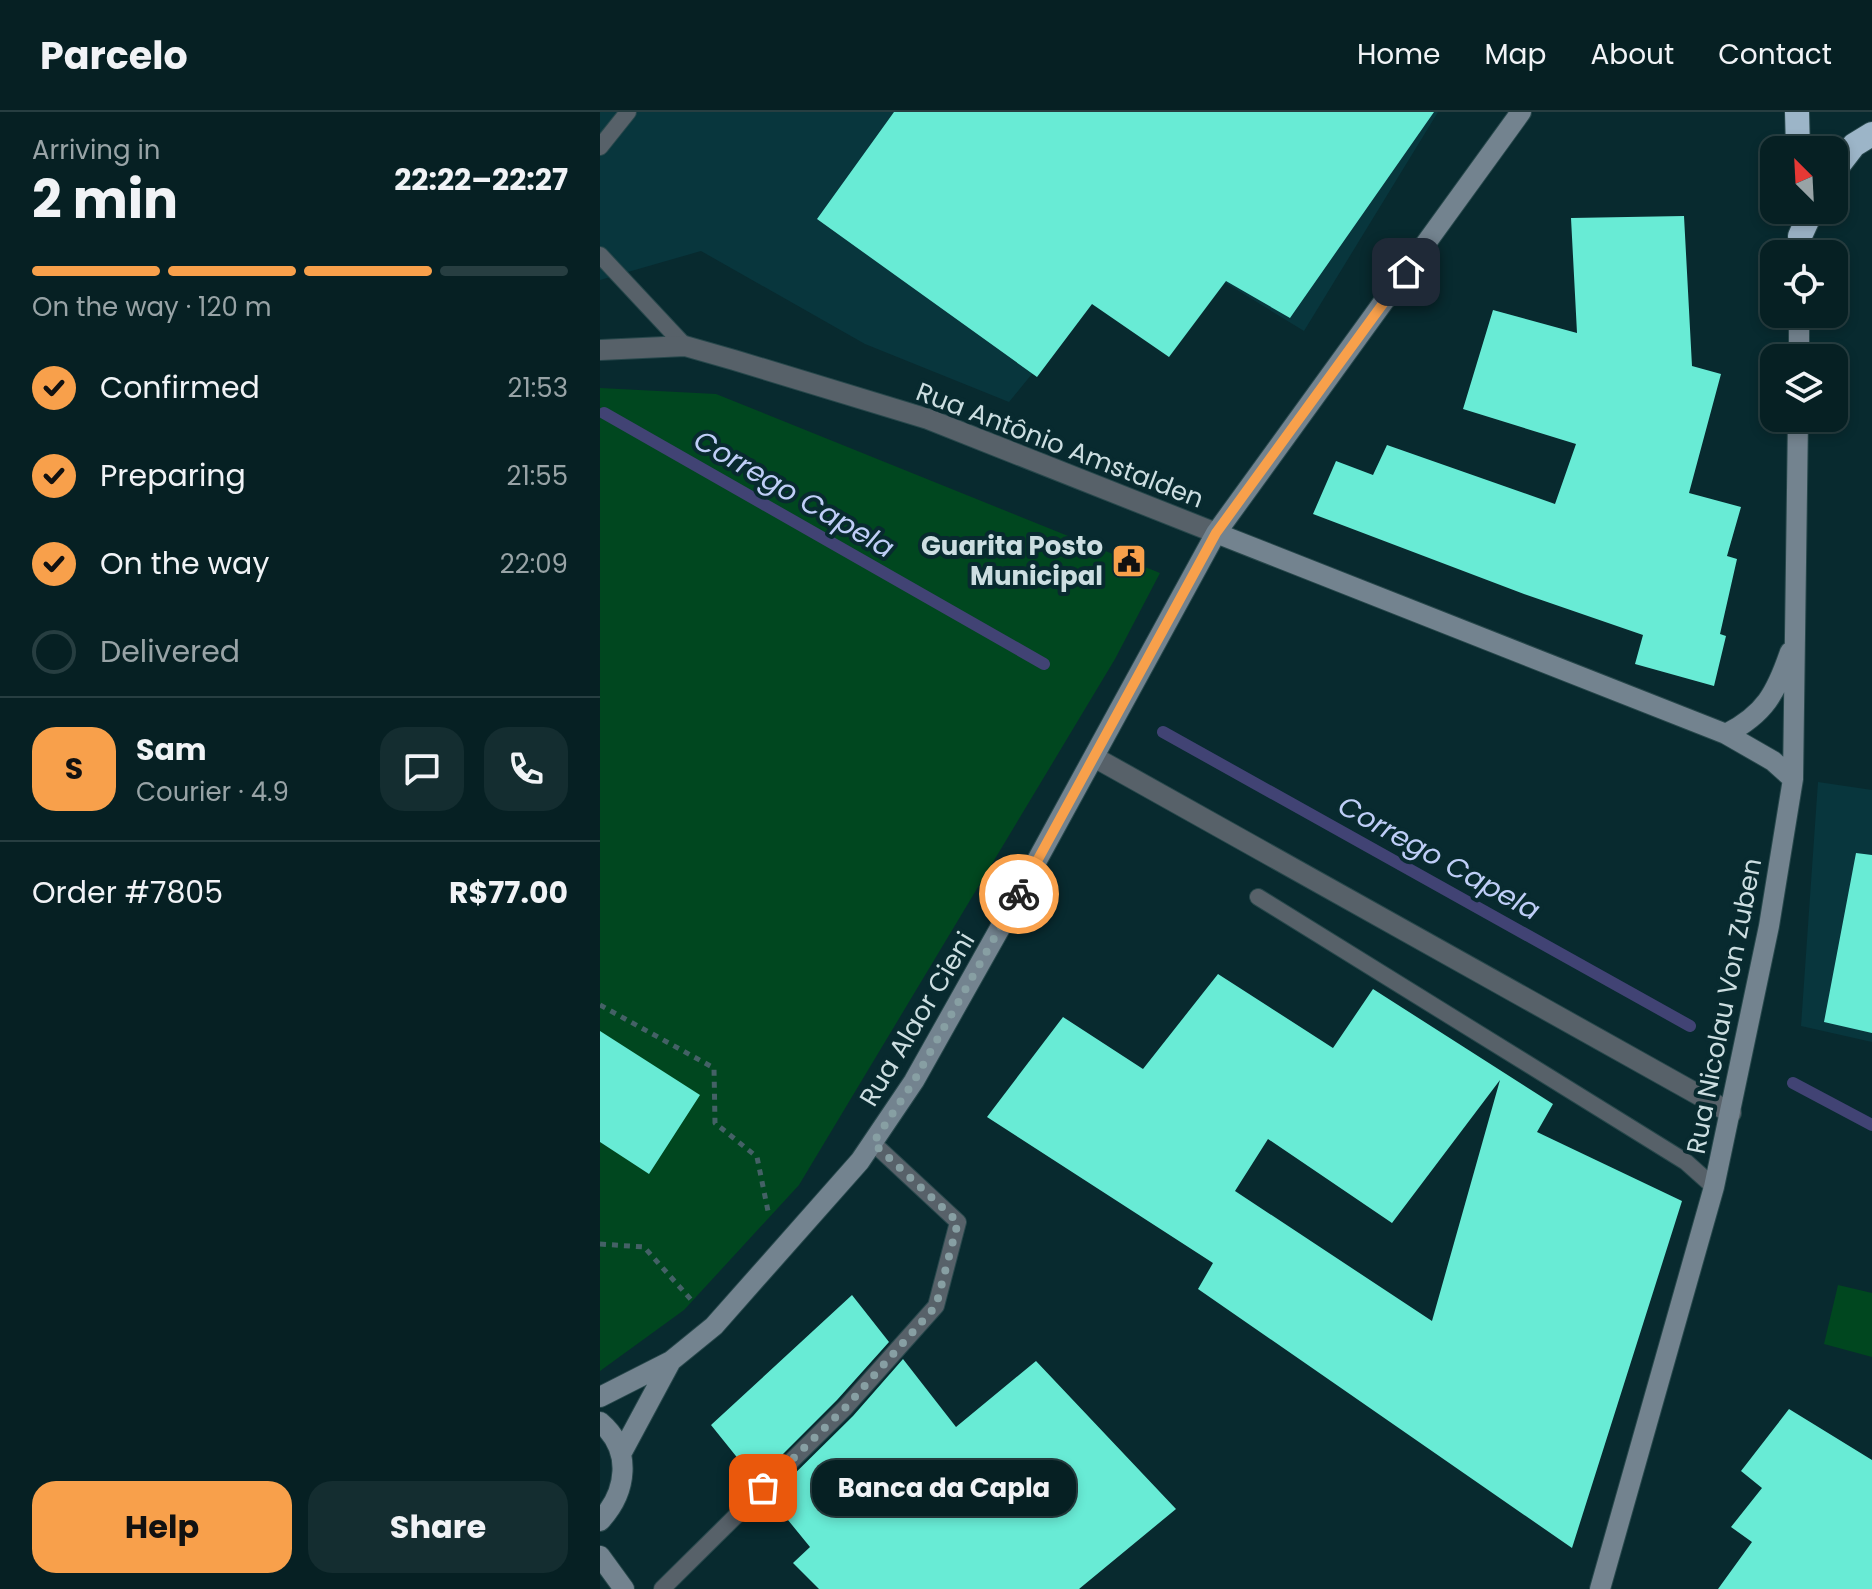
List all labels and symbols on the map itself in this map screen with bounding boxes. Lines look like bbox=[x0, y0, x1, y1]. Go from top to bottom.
north arrow bbox=[1760, 136, 1848, 224]
pin bbox=[1372, 238, 1440, 306]
street label: Rua Antônio Amstalden bbox=[911, 373, 1209, 517]
water label: Corrego Capela bbox=[687, 421, 902, 567]
place label: Guarita Posto Municipal bbox=[921, 528, 1103, 594]
public building icon: Guarita Posto Municipal bbox=[1110, 542, 1148, 580]
water label: Corrego Capela bbox=[1331, 786, 1547, 930]
courier bbox=[979, 854, 1059, 934]
street label: Rua Nicolau Von Zuben bbox=[1678, 855, 1770, 1157]
street label: Rua Alaor Cieni bbox=[851, 925, 983, 1113]
pin bbox=[729, 1454, 797, 1522]
callout: Banca da Capla bbox=[811, 1460, 1075, 1516]

